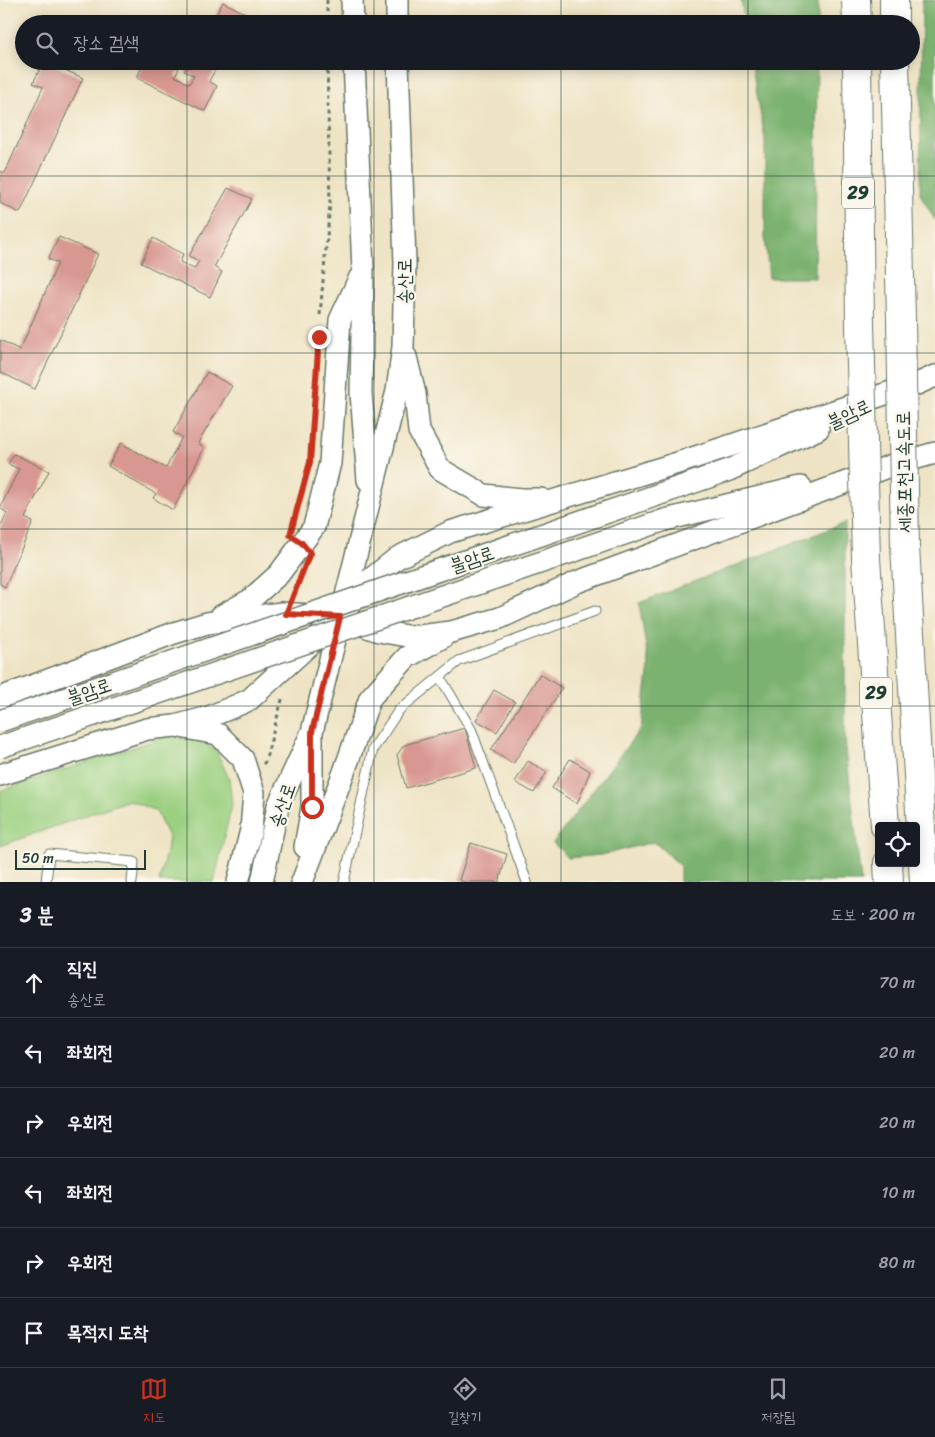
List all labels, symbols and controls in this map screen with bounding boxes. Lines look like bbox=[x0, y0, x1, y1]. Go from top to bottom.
search box bbox=[15, 15, 920, 70]
text: 장소 검색 bbox=[73, 26, 139, 59]
icon: search bbox=[33, 29, 61, 57]
road number: 29 bbox=[842, 178, 874, 208]
street label: 송산로 bbox=[388, 258, 421, 304]
route end bbox=[308, 326, 331, 349]
street label: 불암로 bbox=[821, 389, 877, 439]
street label: 세종포천고속도로 bbox=[886, 411, 922, 533]
street label: 불암로 bbox=[445, 536, 499, 582]
street label: 불암로 bbox=[62, 668, 116, 714]
road number: 29 bbox=[860, 678, 892, 708]
street label: 송산로 bbox=[259, 778, 305, 832]
route start bbox=[301, 796, 324, 819]
map controls bbox=[875, 822, 920, 867]
button: locate bbox=[875, 822, 920, 867]
text: 50 m bbox=[22, 846, 54, 871]
scale bar bbox=[15, 847, 146, 870]
text: 3 분 bbox=[20, 896, 54, 934]
text: 도보 · 200 m bbox=[831, 900, 915, 929]
text: 직진 bbox=[67, 952, 98, 985]
text: 70 m bbox=[879, 968, 915, 997]
icon: ahead bbox=[20, 969, 48, 997]
text: 송산로 bbox=[67, 985, 106, 1014]
text: 좌회전 bbox=[67, 1036, 113, 1069]
text: 20 m bbox=[879, 1038, 915, 1067]
icon: left bbox=[20, 1039, 48, 1067]
text: 우회전 bbox=[67, 1106, 113, 1139]
text: 20 m bbox=[879, 1108, 915, 1137]
icon: right bbox=[20, 1109, 48, 1137]
text: 좌회전 bbox=[67, 1176, 113, 1209]
text: 10 m bbox=[882, 1178, 915, 1207]
icon: left bbox=[20, 1179, 48, 1207]
text: 우회전 bbox=[67, 1246, 113, 1279]
text: 80 m bbox=[879, 1248, 915, 1277]
icon: right bbox=[20, 1249, 48, 1277]
text: 목적지 도착 bbox=[67, 1316, 148, 1349]
icon: arrive bbox=[20, 1319, 48, 1347]
tab: 지도 bbox=[140, 1375, 168, 1430]
tab: 길찾기 bbox=[448, 1375, 481, 1430]
tab: 저장됨 bbox=[761, 1375, 795, 1430]

